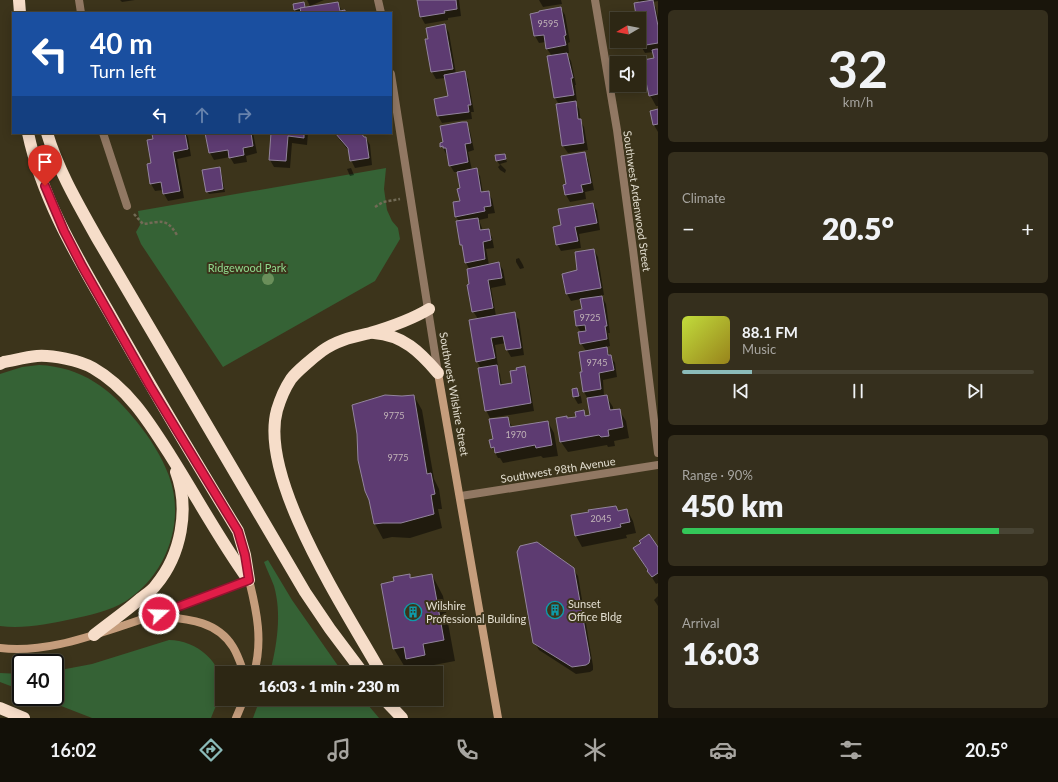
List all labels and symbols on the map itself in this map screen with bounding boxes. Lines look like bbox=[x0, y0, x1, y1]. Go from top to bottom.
north arrow bbox=[610, 12, 646, 48]
house number: 9595 bbox=[538, 18, 558, 29]
street label: Southwest Ardenwood Street bbox=[621, 130, 654, 272]
pin bbox=[28, 145, 62, 186]
park label: Ridgewood Park bbox=[208, 261, 287, 274]
house number: 9725 bbox=[580, 312, 600, 323]
street label: Southwest Wilshire Street bbox=[437, 331, 472, 457]
house number: 9745 bbox=[587, 357, 607, 368]
house number: 9775 bbox=[384, 410, 404, 421]
house number: 1970 bbox=[506, 429, 526, 440]
house number: 9775 bbox=[388, 452, 408, 463]
street label: Southwest 98th Avenue bbox=[500, 454, 616, 485]
house number: 2045 bbox=[591, 513, 611, 524]
position arrow bbox=[138, 593, 180, 635]
place label: Sunset Office Bldg bbox=[568, 597, 622, 623]
place label: Wilshire Professional Building bbox=[426, 599, 527, 625]
building icon: Sunset Office Bldg bbox=[545, 600, 565, 620]
building icon: Wilshire Professional Building bbox=[403, 602, 423, 622]
speed limit sign: 40 bbox=[12, 654, 64, 706]

